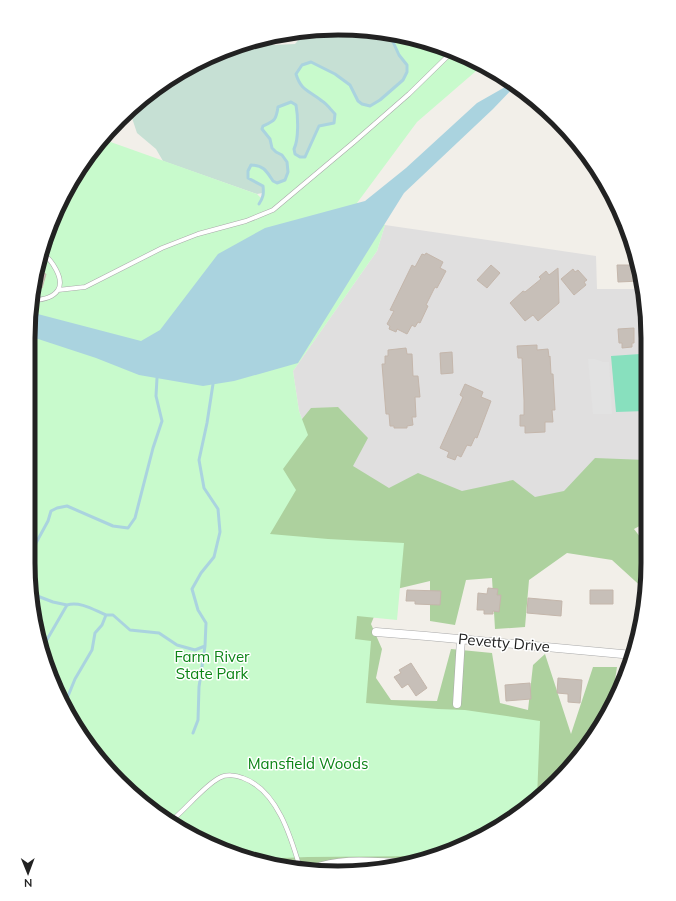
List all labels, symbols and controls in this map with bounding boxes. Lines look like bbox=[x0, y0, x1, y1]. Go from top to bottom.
street label: Pevetty Drive bbox=[457, 629, 551, 656]
park label: Farm River State Park bbox=[174, 647, 250, 683]
park label: Mansfield Woods bbox=[248, 754, 368, 773]
north arrow bbox=[8, 853, 48, 893]
text: N bbox=[24, 876, 32, 890]

